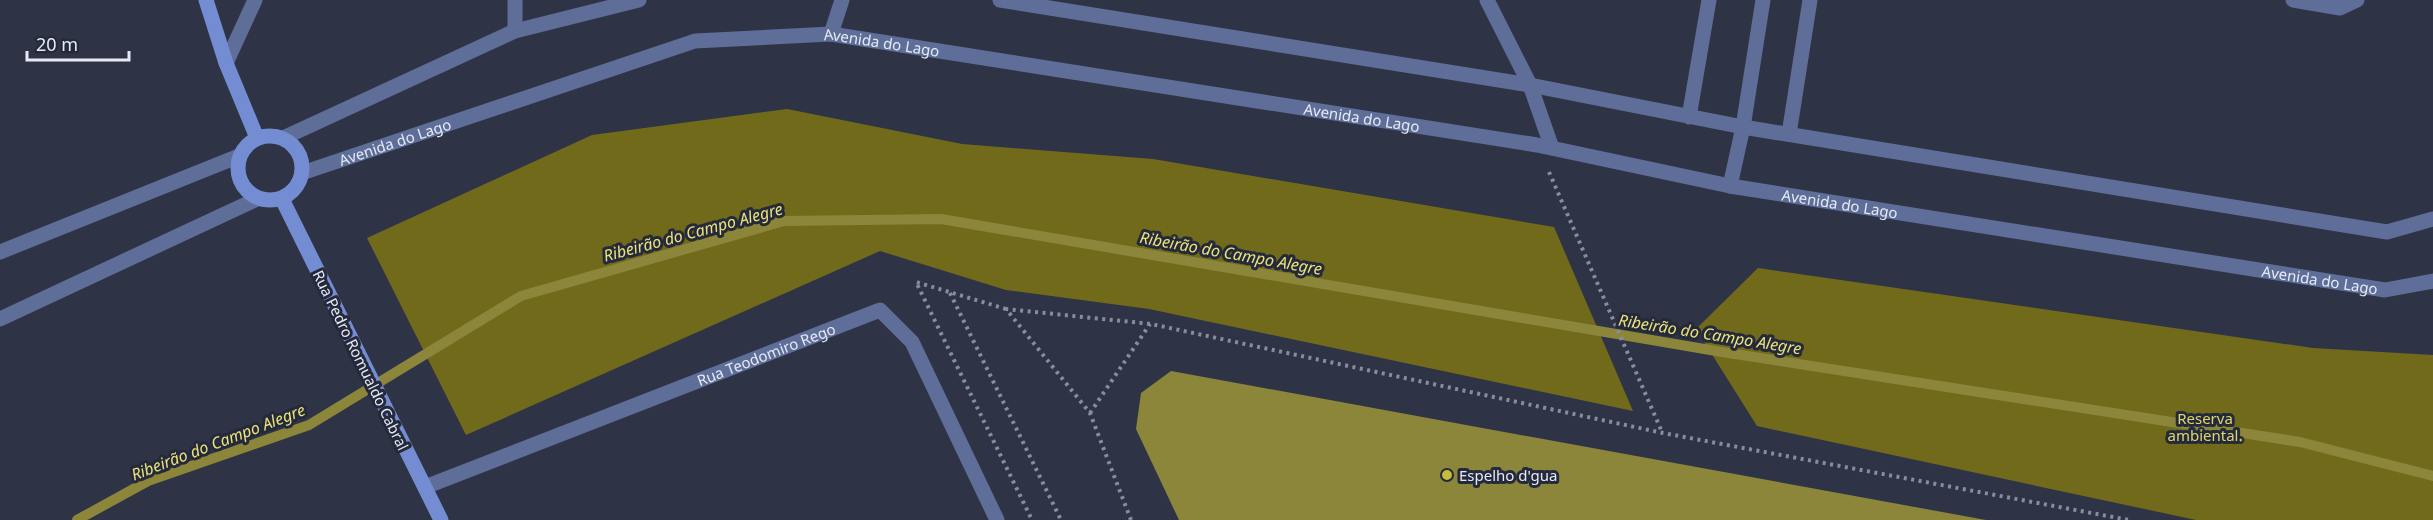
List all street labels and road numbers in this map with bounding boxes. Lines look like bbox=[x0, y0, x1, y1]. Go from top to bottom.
street label: Avenida do Lago bbox=[823, 24, 941, 61]
street label: Avenida do Lago bbox=[1302, 98, 1421, 136]
street label: Avenida do Lago bbox=[336, 114, 454, 170]
street label: Avenida do Lago bbox=[1780, 184, 1899, 223]
street label: Avenida do Lago bbox=[2260, 261, 2379, 299]
street label: Rua Pedro Romualdo Cabral bbox=[309, 267, 413, 453]
street label: Rua Teodomiro Rego bbox=[694, 318, 838, 390]

